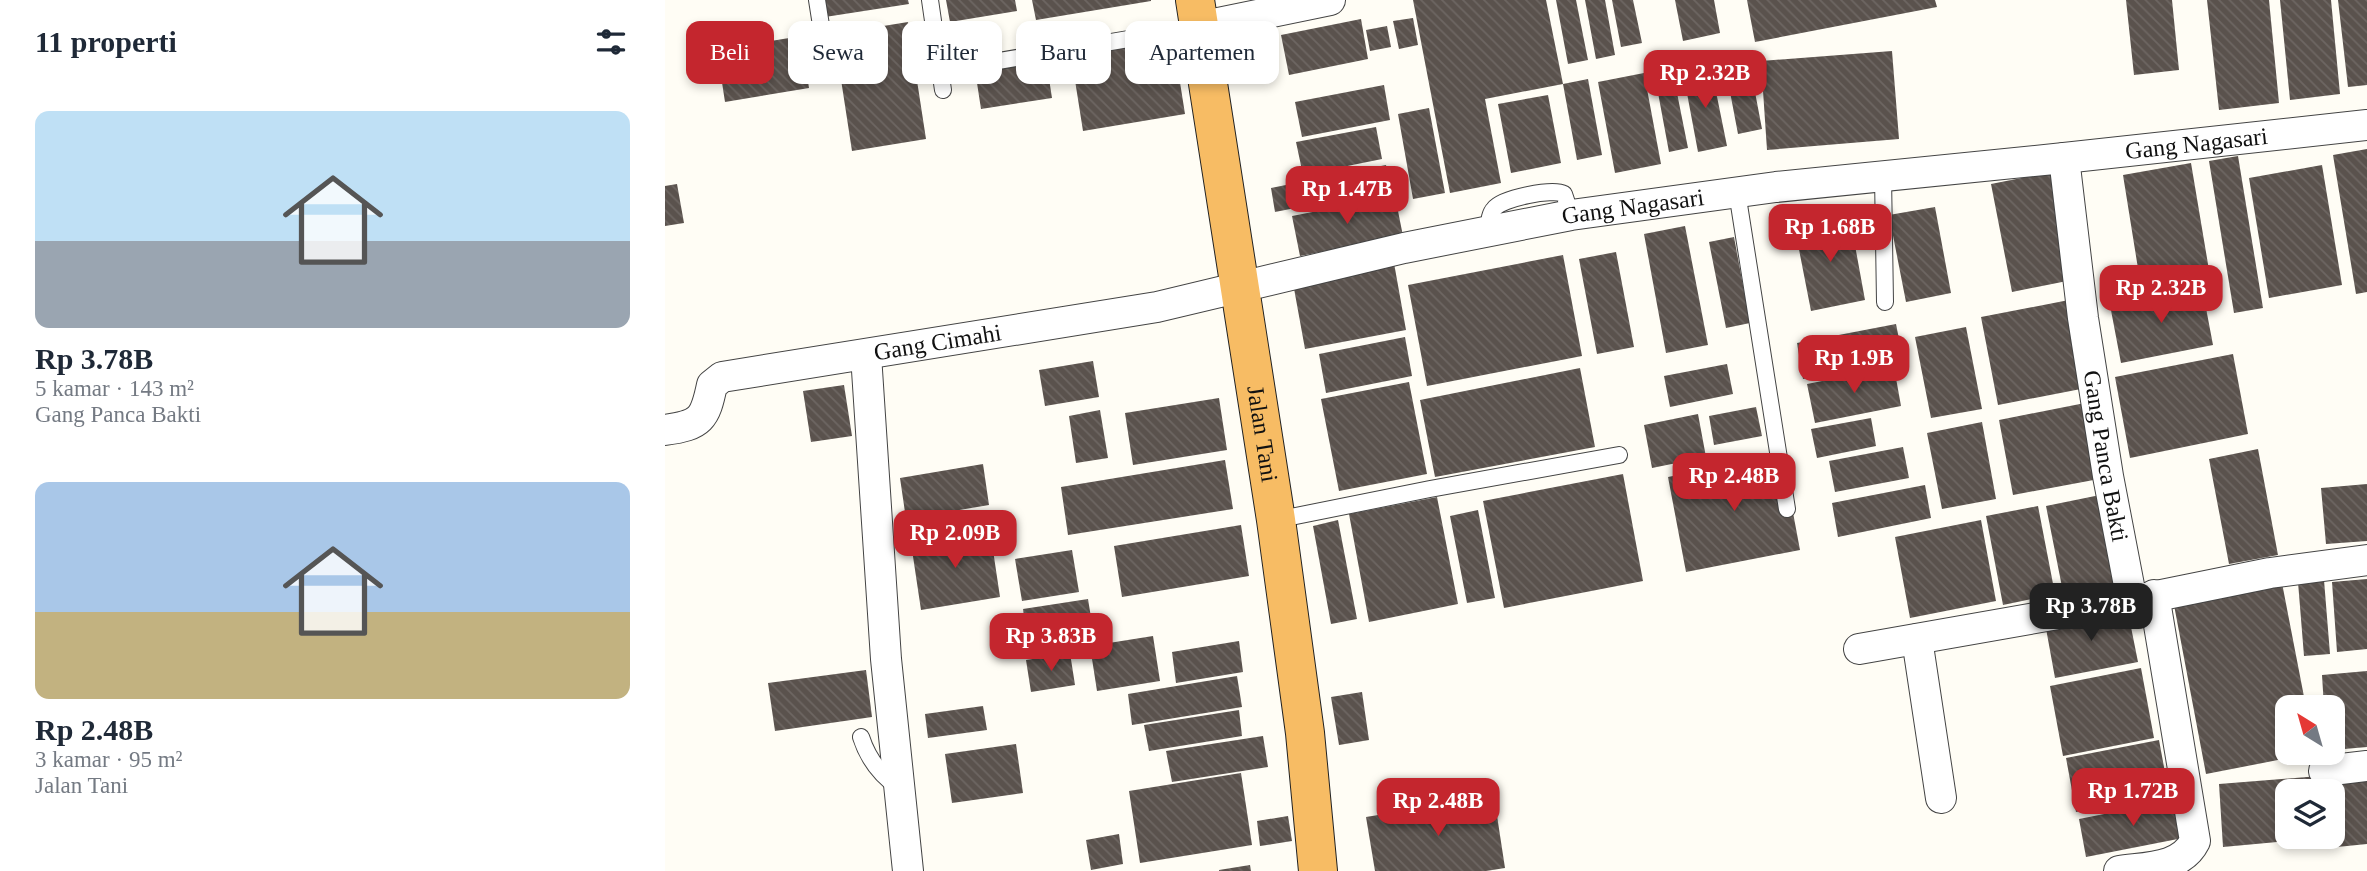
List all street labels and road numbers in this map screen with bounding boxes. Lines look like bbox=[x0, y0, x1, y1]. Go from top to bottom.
street label: Gang Nagasari bbox=[2124, 123, 2269, 164]
street label: Gang Nagasari bbox=[1559, 184, 1706, 230]
street label: Gang Cimahi bbox=[872, 319, 1003, 365]
street label: Gang Panca Bakti bbox=[2078, 369, 2133, 544]
street label: Jalan Tani bbox=[1242, 384, 1283, 484]

